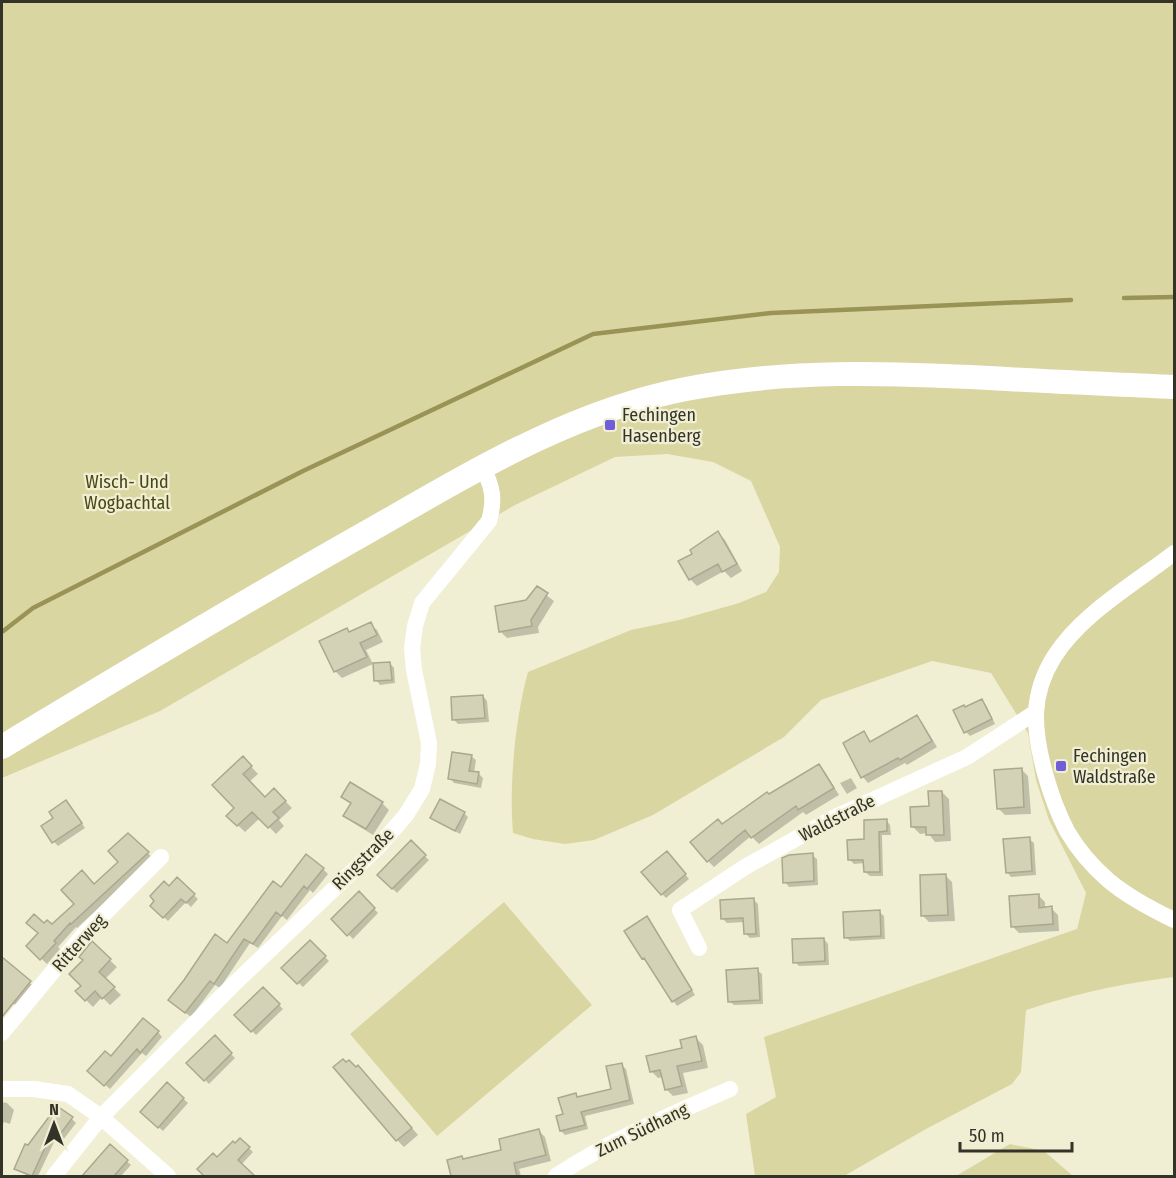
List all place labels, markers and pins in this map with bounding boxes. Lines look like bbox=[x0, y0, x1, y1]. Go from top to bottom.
place label: Fechingen Hasenberg bbox=[622, 404, 701, 447]
marker: Fechingen Hasenberg bbox=[603, 418, 617, 432]
place label: Fechingen Waldstraße bbox=[1073, 745, 1156, 788]
marker: Fechingen Waldstraße bbox=[1054, 759, 1068, 773]

